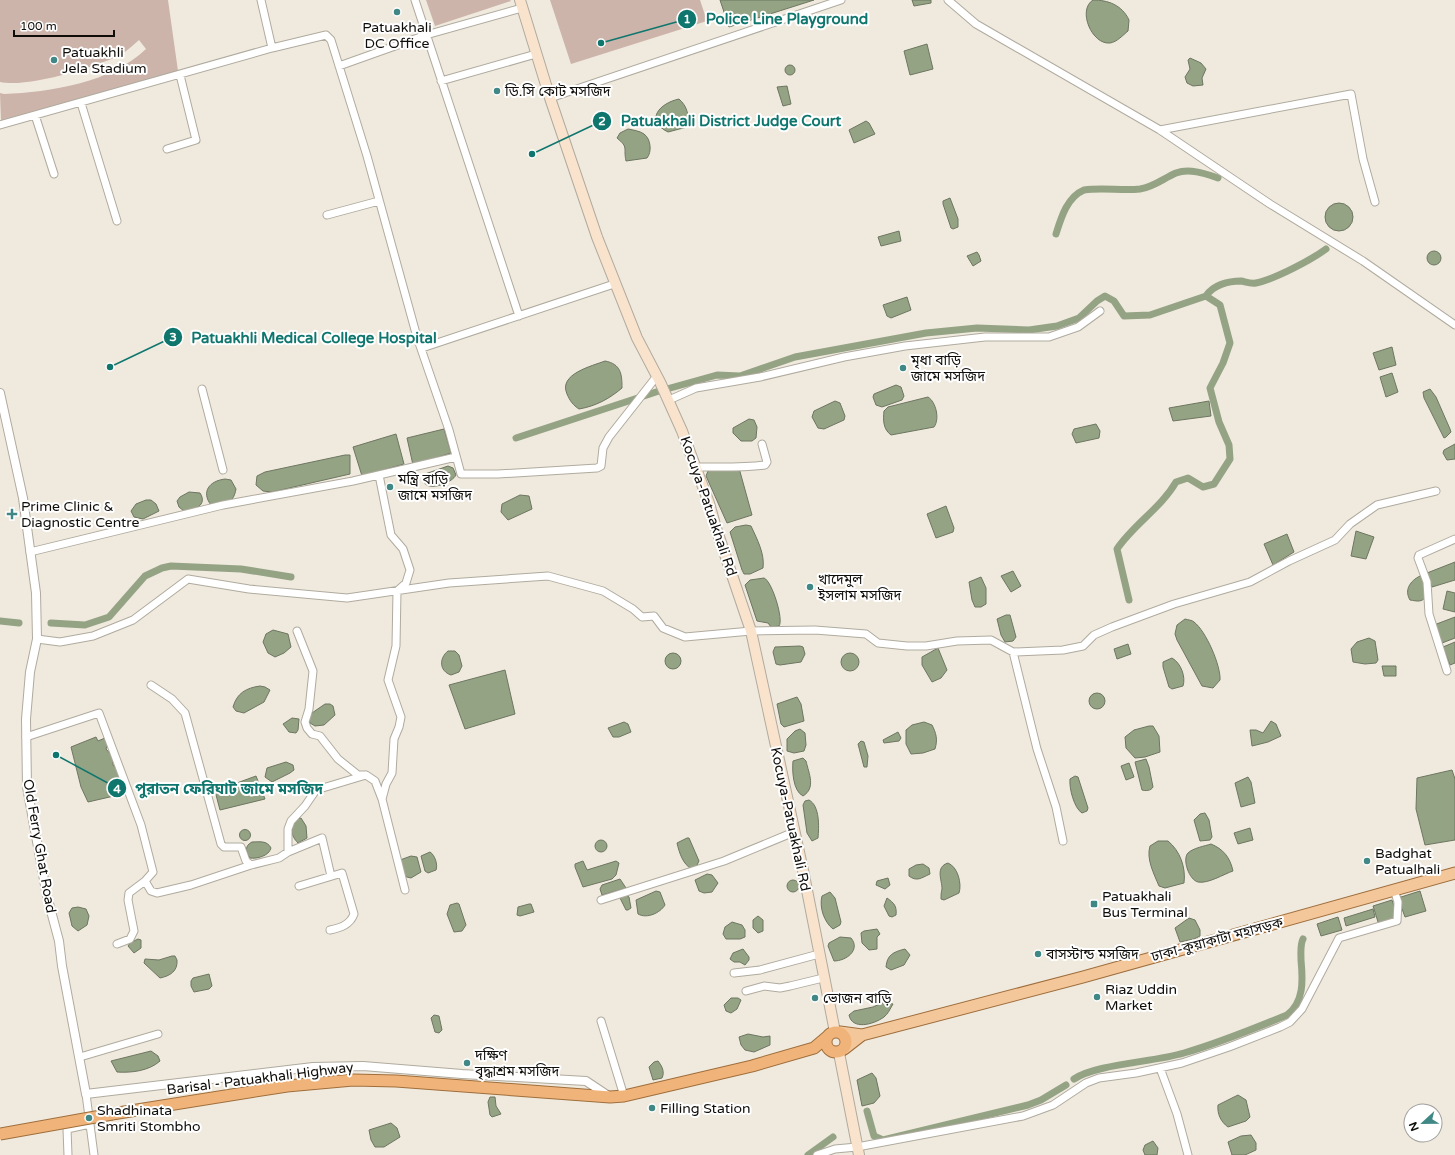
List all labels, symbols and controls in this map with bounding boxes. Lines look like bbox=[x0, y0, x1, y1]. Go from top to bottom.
callout: Police Line Playground bbox=[677, 6, 876, 33]
marker: Patuakhali DC Office bbox=[392, 7, 402, 17]
text: Police Line Playground bbox=[706, 10, 868, 29]
scale bar bbox=[14, 12, 114, 38]
text: 1 bbox=[683, 12, 691, 26]
text: 100 m bbox=[20, 19, 57, 33]
place label: Patuakhali DC Office bbox=[362, 19, 432, 52]
place label: Patuakhli Jela Stadium bbox=[62, 44, 147, 77]
marker: Patuakhli Jela Stadium bbox=[49, 55, 59, 65]
place label: ডি.সি কোট মসজিদ bbox=[504, 83, 611, 100]
marker: ডি.সি কোট মসজিদ bbox=[492, 86, 502, 96]
callout: Patuakhali District Judge Court bbox=[592, 107, 849, 134]
text: Patuakhali District Judge Court bbox=[621, 112, 842, 131]
text: 2 bbox=[598, 114, 606, 128]
callout: Patuakhli Medical College Hospital bbox=[163, 324, 444, 351]
text: Patuakhli Medical College Hospital bbox=[191, 329, 437, 348]
text: 3 bbox=[169, 330, 177, 344]
place label: মৃধা বাড়ি জামে মসজিদ bbox=[910, 352, 985, 385]
marker: মৃধা বাড়ি জামে মসজিদ bbox=[898, 363, 908, 373]
street label: Kocuya-Patuakhali Rd bbox=[677, 434, 740, 578]
place label: মন্ত্রি বাড়ি জামে মসজিদ bbox=[397, 471, 472, 504]
marker: মন্ত্রি বাড়ি জামে মসজিদ bbox=[385, 482, 395, 492]
place label: Prime Clinic & Diagnostic Centre bbox=[21, 498, 139, 531]
marker: Prime Clinic & Diagnostic Centre bbox=[6, 508, 18, 520]
place label: খাদেমুল ইসলাম মসজিদ bbox=[817, 571, 901, 604]
marker: খাদেমুল ইসলাম মসজিদ bbox=[805, 582, 815, 592]
street label: Kocuya-Patuakhali Rd bbox=[767, 746, 814, 893]
callout: পুরাতন ফেরিঘাট জামে মসজিদ bbox=[107, 775, 331, 802]
street label: Old Ferry Ghat Road bbox=[19, 778, 60, 915]
text: পুরাতন ফেরিঘাট জামে মসজিদ bbox=[135, 780, 324, 799]
text: 4 bbox=[113, 782, 121, 796]
place label: Badghat Patualhali bbox=[1375, 845, 1440, 878]
marker: Badghat Patualhali bbox=[1362, 856, 1372, 866]
place label: Patuakhali Bus Terminal bbox=[1102, 888, 1188, 921]
marker: Patuakhali Bus Terminal bbox=[1089, 899, 1099, 909]
street label: ঢাকা-কুয়াকাটা মহাসড়ক bbox=[1148, 914, 1286, 966]
place label: বাসস্টান্ড মসজিদ bbox=[1045, 946, 1139, 963]
marker: বাসস্টান্ড মসজিদ bbox=[1033, 949, 1043, 959]
place label: Riaz Uddin Market bbox=[1105, 981, 1177, 1014]
place label: ভোজন বাড়ি bbox=[823, 990, 893, 1007]
marker: Riaz Uddin Market bbox=[1092, 992, 1102, 1002]
marker: ভোজন বাড়ি bbox=[810, 993, 820, 1003]
place label: দক্ষিণ বৃদ্ধাশ্রম মসজিদ bbox=[474, 1047, 560, 1080]
marker: দক্ষিণ বৃদ্ধাশ্রম মসজিদ bbox=[462, 1058, 472, 1068]
street label: Barisal - Patuakhali Highway bbox=[166, 1059, 355, 1098]
place label: Filling Station bbox=[660, 1100, 751, 1117]
place label: Shadhinata Smriti Stombho bbox=[97, 1102, 201, 1135]
marker: Filling Station bbox=[647, 1103, 657, 1113]
north arrow bbox=[1403, 1103, 1443, 1143]
marker: Shadhinata Smriti Stombho bbox=[84, 1113, 94, 1123]
text: N bbox=[1407, 1120, 1422, 1133]

